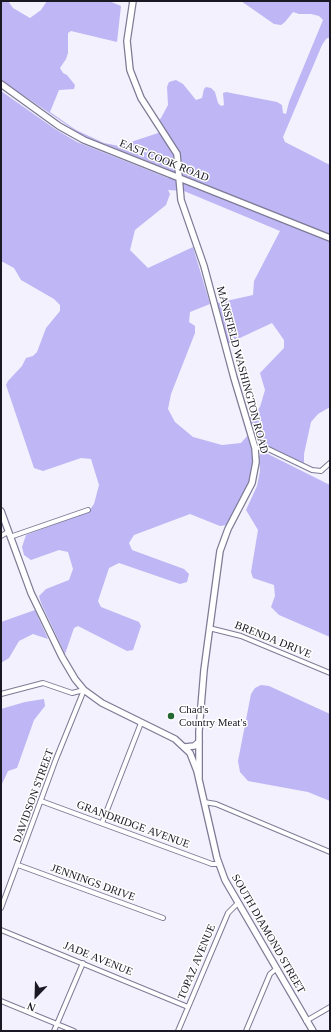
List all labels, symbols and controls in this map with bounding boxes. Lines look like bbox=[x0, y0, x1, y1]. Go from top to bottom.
street label: EAST COOK ROAD bbox=[117, 137, 211, 185]
street label: MANSFIELD WASHINGTON ROAD bbox=[213, 285, 271, 455]
street label: BRENDA DRIVE bbox=[233, 619, 313, 661]
place label: Chad's Country Meat's bbox=[179, 703, 247, 729]
marker: Chad's Country Meat's bbox=[166, 711, 176, 721]
street label: DAVIDSON STREET bbox=[11, 747, 57, 845]
street label: GRANDRIDGE AVENUE bbox=[75, 798, 191, 852]
street label: JENNINGS DRIVE bbox=[49, 862, 137, 904]
street label: SOUTH DIAMOND STREET bbox=[228, 872, 308, 996]
street label: TOPAZ AVENUE bbox=[175, 922, 219, 1002]
street label: JADE AVENUE bbox=[61, 939, 135, 979]
north arrow bbox=[16, 976, 56, 1016]
text: N bbox=[25, 1000, 37, 1014]

